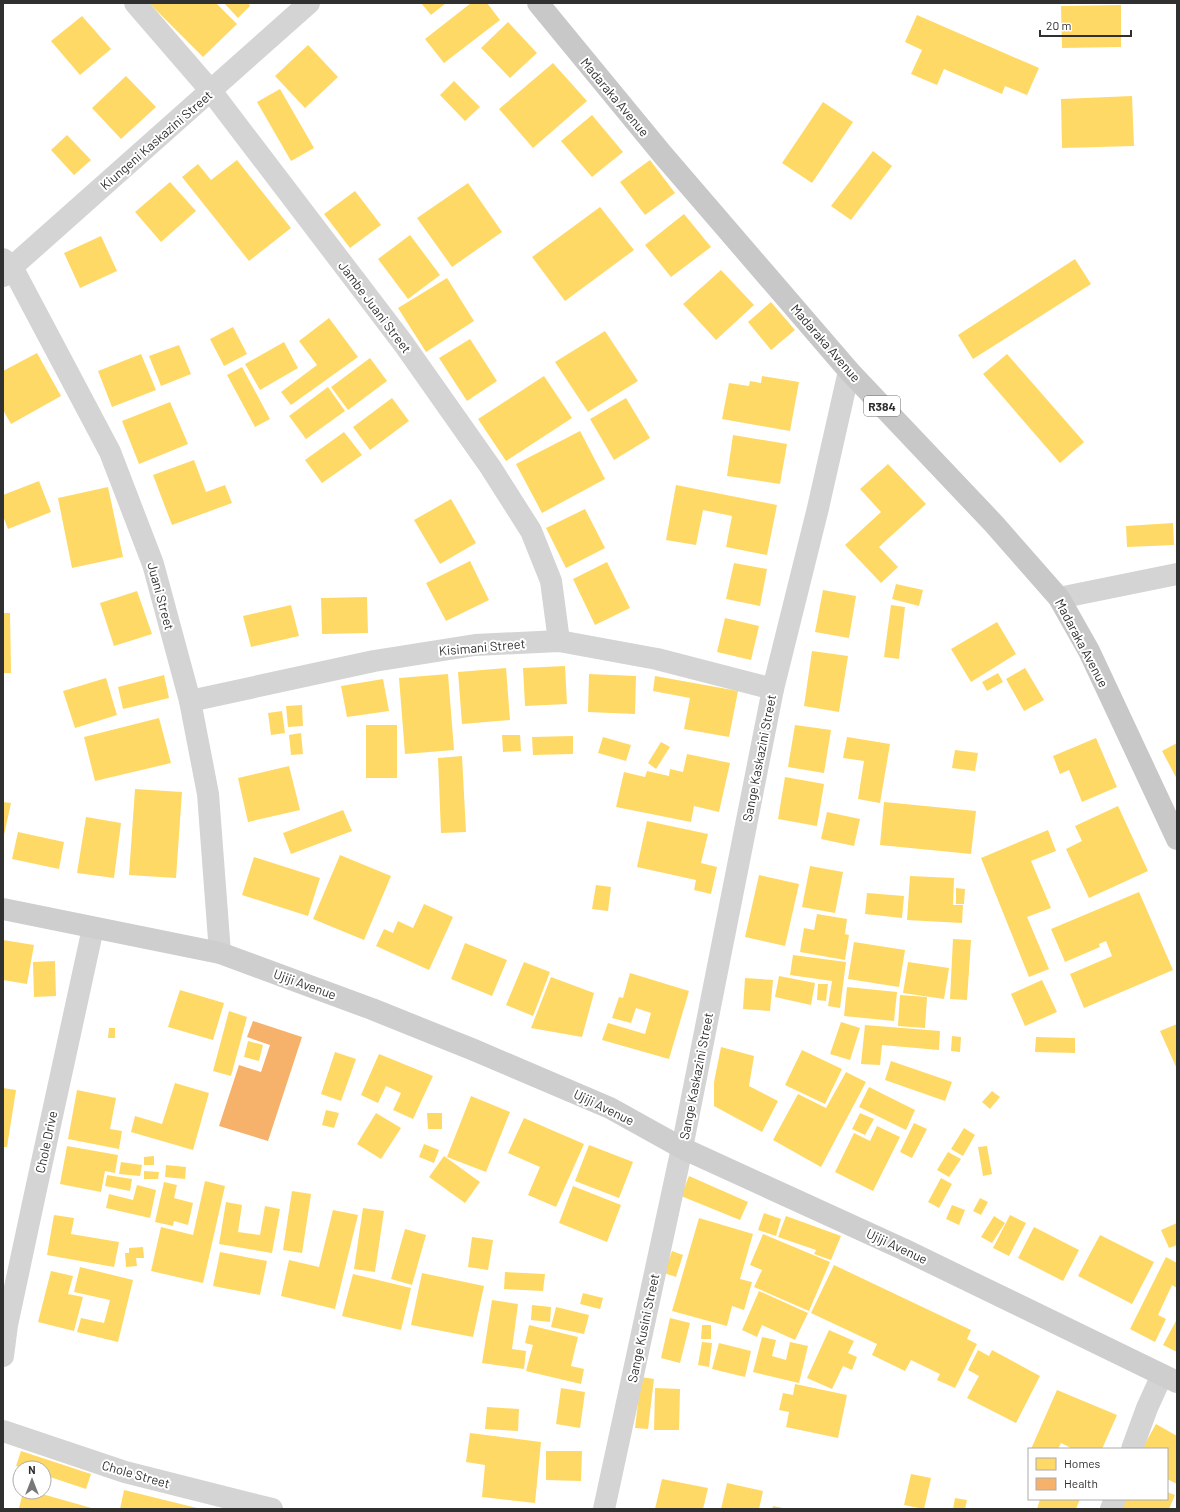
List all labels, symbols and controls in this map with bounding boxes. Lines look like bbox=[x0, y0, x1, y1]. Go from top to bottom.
scale bar bbox=[1040, 12, 1131, 38]
text: 20 m bbox=[1046, 18, 1072, 32]
street label: Madaraka Avenue bbox=[577, 54, 653, 140]
street label: Kiungeni Kaskazini Street bbox=[97, 87, 215, 193]
street label: Jambe Juani Street bbox=[335, 258, 415, 356]
street label: Madaraka Avenue bbox=[788, 301, 864, 385]
road number: R384 bbox=[864, 396, 900, 416]
street label: Juani Street bbox=[144, 560, 178, 632]
street label: Madaraka Avenue bbox=[1052, 596, 1112, 690]
street label: Kisimani Street bbox=[438, 635, 526, 659]
street label: Sange Kaskazini Street bbox=[739, 693, 779, 823]
street label: Ujiji Avenue bbox=[272, 965, 338, 1003]
street label: Sange Kaskazini Street bbox=[676, 1011, 716, 1141]
street label: Ujiji Avenue bbox=[571, 1085, 637, 1129]
street label: Chole Drive bbox=[32, 1109, 60, 1175]
street label: Ujiji Avenue bbox=[864, 1225, 930, 1267]
street label: Sange Kusini Street bbox=[624, 1272, 662, 1384]
legend bbox=[1028, 1448, 1168, 1500]
text: Homes bbox=[1064, 1456, 1101, 1470]
street label: Chole Street bbox=[100, 1457, 172, 1491]
north arrow bbox=[12, 1460, 52, 1500]
text: N bbox=[28, 1463, 36, 1476]
text: Health bbox=[1064, 1476, 1098, 1490]

